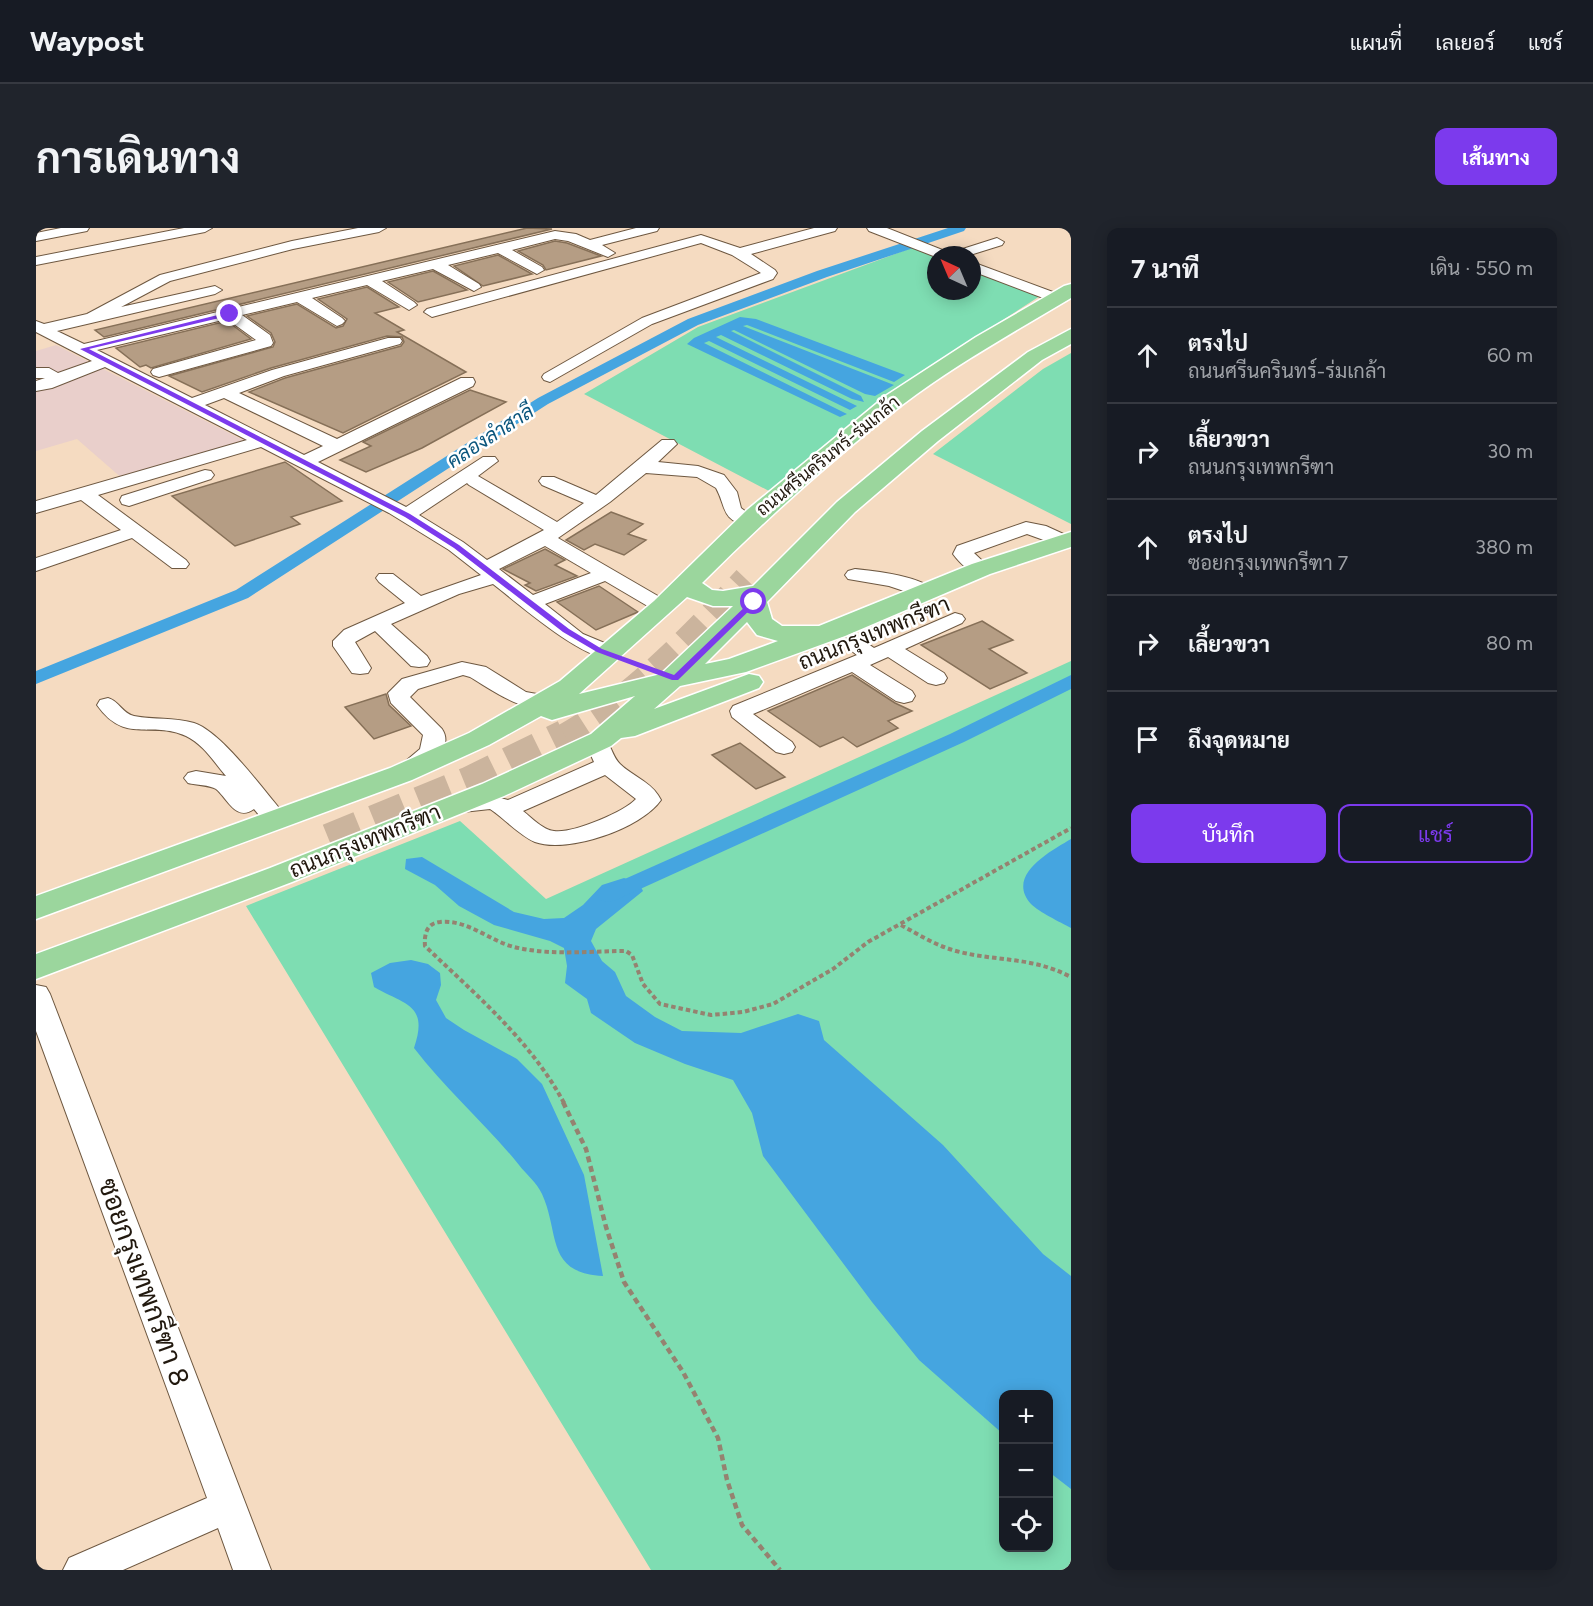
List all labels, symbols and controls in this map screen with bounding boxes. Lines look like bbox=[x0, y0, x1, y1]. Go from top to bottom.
text: Waypost bbox=[30, 24, 144, 58]
text: แผนที่ bbox=[1350, 30, 1402, 55]
text: เลเยอร์ bbox=[1435, 30, 1495, 55]
text: แชร์ bbox=[1528, 30, 1563, 55]
button: เส้นทาง bbox=[1435, 128, 1557, 185]
text: การเดินทาง bbox=[36, 133, 240, 184]
north arrow bbox=[927, 246, 981, 300]
text: 7 นาที bbox=[1131, 253, 1199, 285]
text: เดิน · 550 m bbox=[1429, 256, 1533, 280]
route end bbox=[216, 300, 242, 326]
text: ตรงไป bbox=[1188, 330, 1248, 357]
icon: ahead bbox=[1131, 339, 1164, 372]
text: 60 m bbox=[1487, 343, 1533, 367]
text: ถนนศรีนครินทร์-ร่มเกล้า bbox=[1188, 359, 1386, 383]
street label: ถนนศรีนครินทร์-ร่มเกล้า bbox=[751, 390, 904, 521]
water label: คลองลำสาลี bbox=[442, 398, 539, 473]
text: เลี้ยวขวา bbox=[1188, 426, 1270, 453]
icon: right bbox=[1131, 435, 1164, 468]
text: 30 m bbox=[1487, 439, 1533, 463]
text: ถนนกรุงเทพกรีฑา bbox=[1188, 455, 1334, 479]
text: ตรงไป bbox=[1188, 522, 1248, 549]
icon: ahead bbox=[1131, 531, 1164, 564]
text: 380 m bbox=[1475, 535, 1533, 559]
text: ซอยกรุงเทพกรีฑา 7 bbox=[1188, 551, 1348, 575]
route start bbox=[740, 588, 766, 614]
street label: ถนนกรุงเทพกรีฑา bbox=[794, 590, 954, 677]
icon: right bbox=[1131, 627, 1164, 660]
text: เลี้ยวขวา bbox=[1188, 631, 1270, 658]
text: 80 m bbox=[1486, 631, 1533, 655]
icon: arrive bbox=[1131, 723, 1164, 756]
text: ถึงจุดหมาย bbox=[1188, 727, 1290, 754]
street label: ถนนกรุงเทพกรีฑา bbox=[285, 798, 445, 885]
button: บันทึก bbox=[1131, 804, 1326, 863]
button: แชร์ bbox=[1338, 804, 1533, 863]
street label: ซอยกรุงเทพกรีฑา 8 bbox=[88, 1173, 198, 1391]
map controls bbox=[999, 1390, 1053, 1552]
button: + bbox=[999, 1390, 1053, 1444]
button: − bbox=[999, 1444, 1053, 1498]
button: locate bbox=[999, 1498, 1053, 1552]

